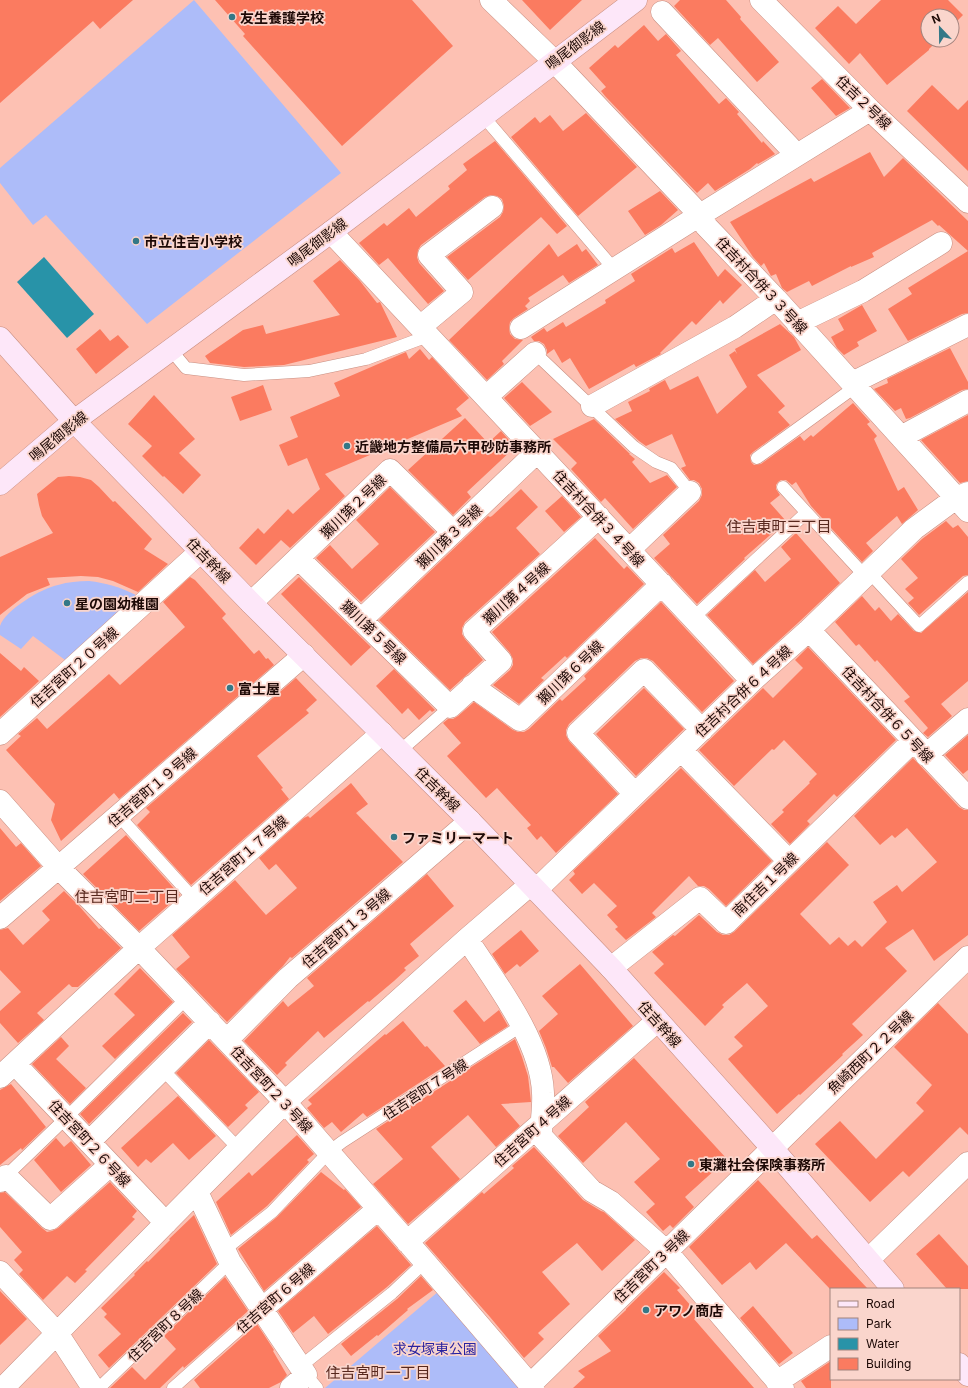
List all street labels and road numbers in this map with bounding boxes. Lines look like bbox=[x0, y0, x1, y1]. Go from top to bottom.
street label: 鳴尾御影線 bbox=[542, 17, 608, 73]
street label: 住吉２号線 bbox=[833, 72, 895, 132]
street label: 鳴尾御影線 bbox=[284, 214, 350, 270]
street label: 住吉村合併３３号線 bbox=[713, 233, 811, 337]
street label: 鳴尾御影線 bbox=[25, 407, 91, 465]
street label: 住吉村合併３４号線 bbox=[550, 466, 648, 570]
street label: 獺川第２号線 bbox=[317, 471, 389, 541]
street label: 獺川第３号線 bbox=[413, 501, 485, 571]
street label: 住吉幹線 bbox=[183, 534, 235, 586]
street label: 獺川第４号線 bbox=[479, 559, 553, 627]
street label: 獺川第５号線 bbox=[338, 597, 410, 667]
street label: 住吉宮町２０号線 bbox=[27, 623, 121, 711]
street label: 獺川第６号線 bbox=[534, 637, 606, 707]
street label: 住吉村合併６４号線 bbox=[691, 642, 795, 740]
street label: 住吉村合併６５号線 bbox=[839, 662, 937, 766]
street label: 住吉宮町１９号線 bbox=[104, 744, 200, 830]
street label: 住吉幹線 bbox=[412, 763, 464, 815]
street label: 住吉宮町１７号線 bbox=[195, 812, 291, 898]
street label: 南住吉１号線 bbox=[729, 849, 801, 919]
street label: 住吉宮町１３号線 bbox=[298, 885, 394, 971]
street label: 住吉幹線 bbox=[635, 998, 685, 1050]
street label: 魚崎西町２２号線 bbox=[824, 1007, 916, 1097]
street label: 住吉宮町２３号線 bbox=[228, 1042, 316, 1136]
street label: 住吉宮町７号線 bbox=[379, 1055, 471, 1123]
street label: 住吉宮町４号線 bbox=[490, 1092, 574, 1170]
street label: 住吉宮町２６号線 bbox=[46, 1096, 134, 1190]
street label: 住吉宮町３号線 bbox=[610, 1226, 692, 1306]
street label: 住吉宮町６号線 bbox=[232, 1259, 318, 1337]
street label: 住吉宮町８号線 bbox=[124, 1285, 206, 1365]

